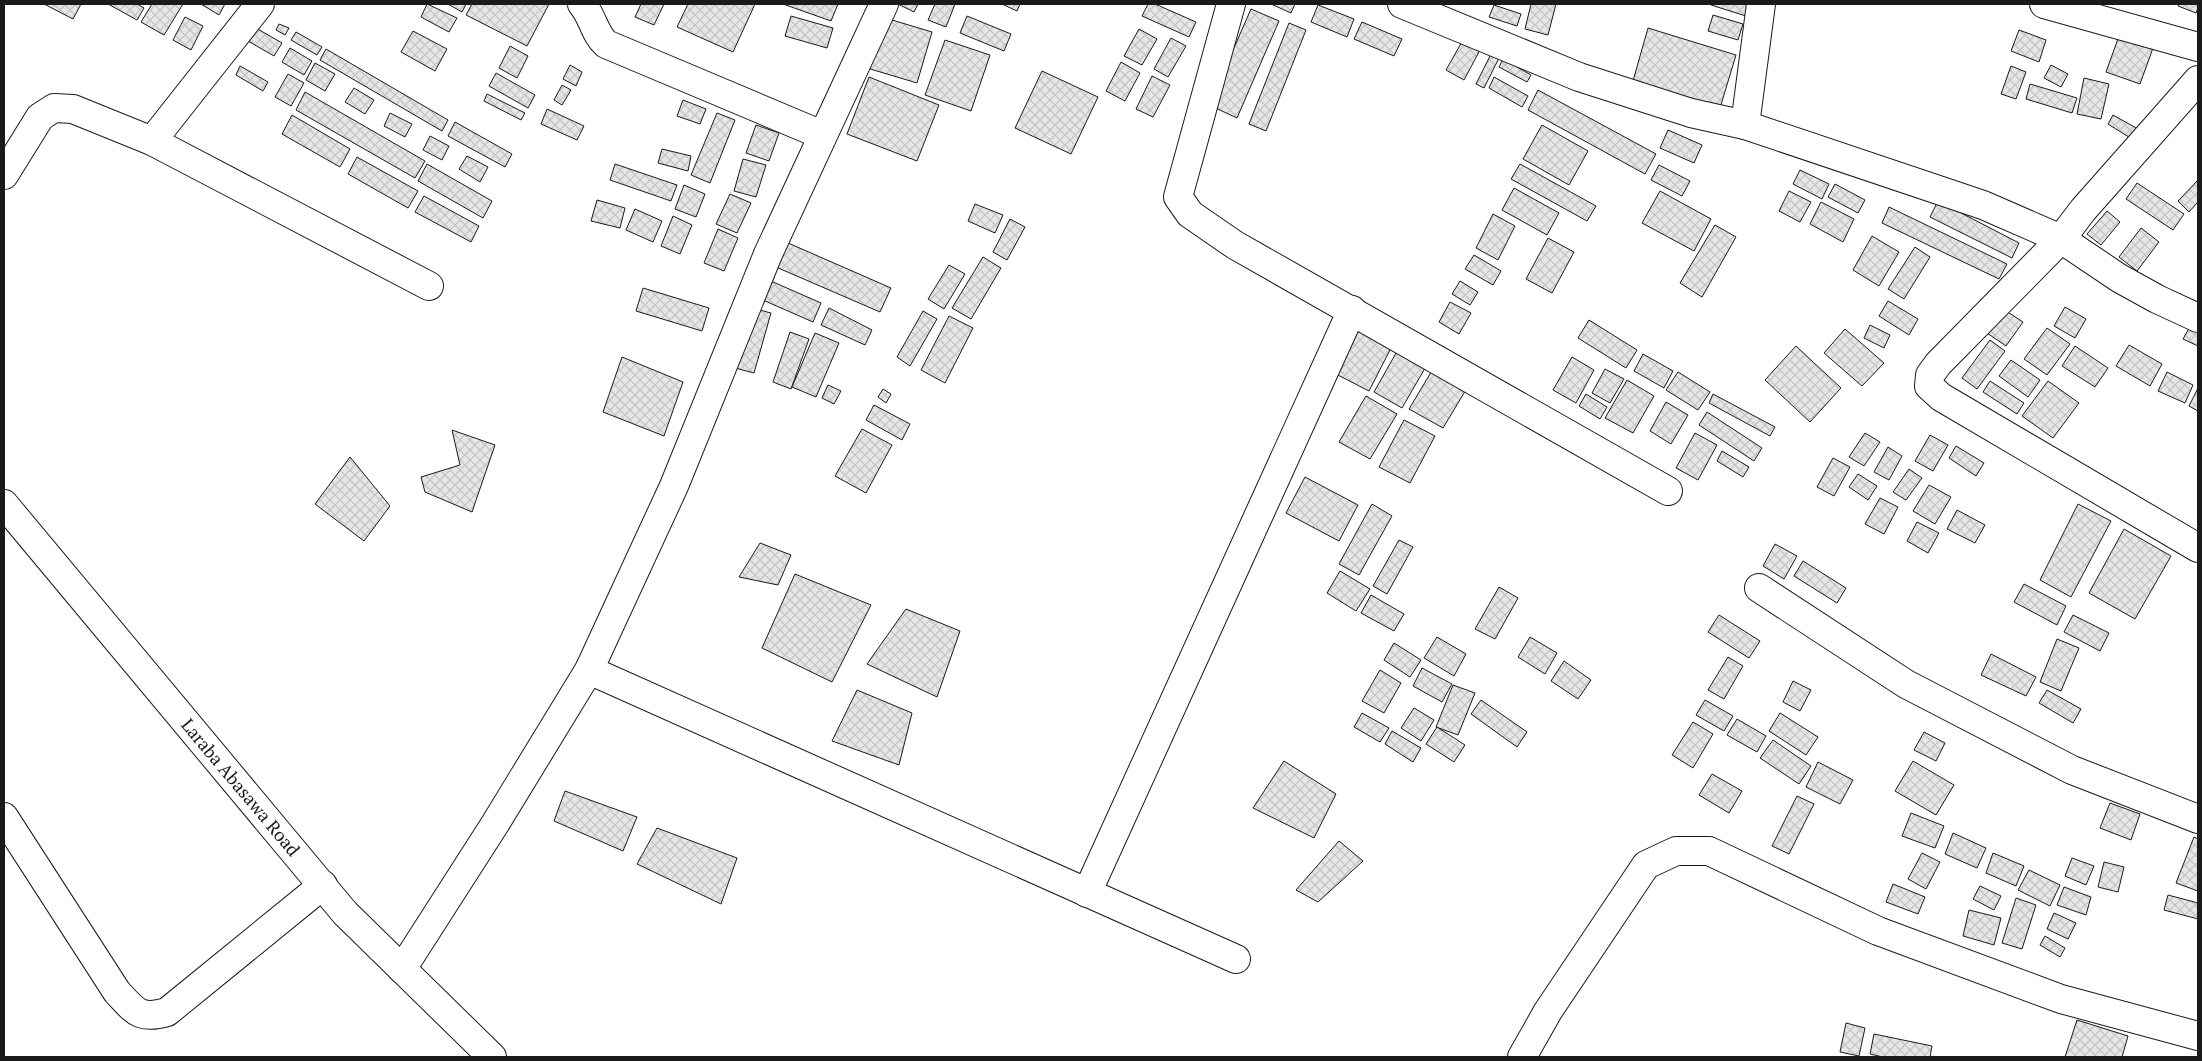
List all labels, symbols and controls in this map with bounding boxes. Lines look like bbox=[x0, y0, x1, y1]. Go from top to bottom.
street label: Laraba Abasawa Road bbox=[176, 713, 306, 861]

